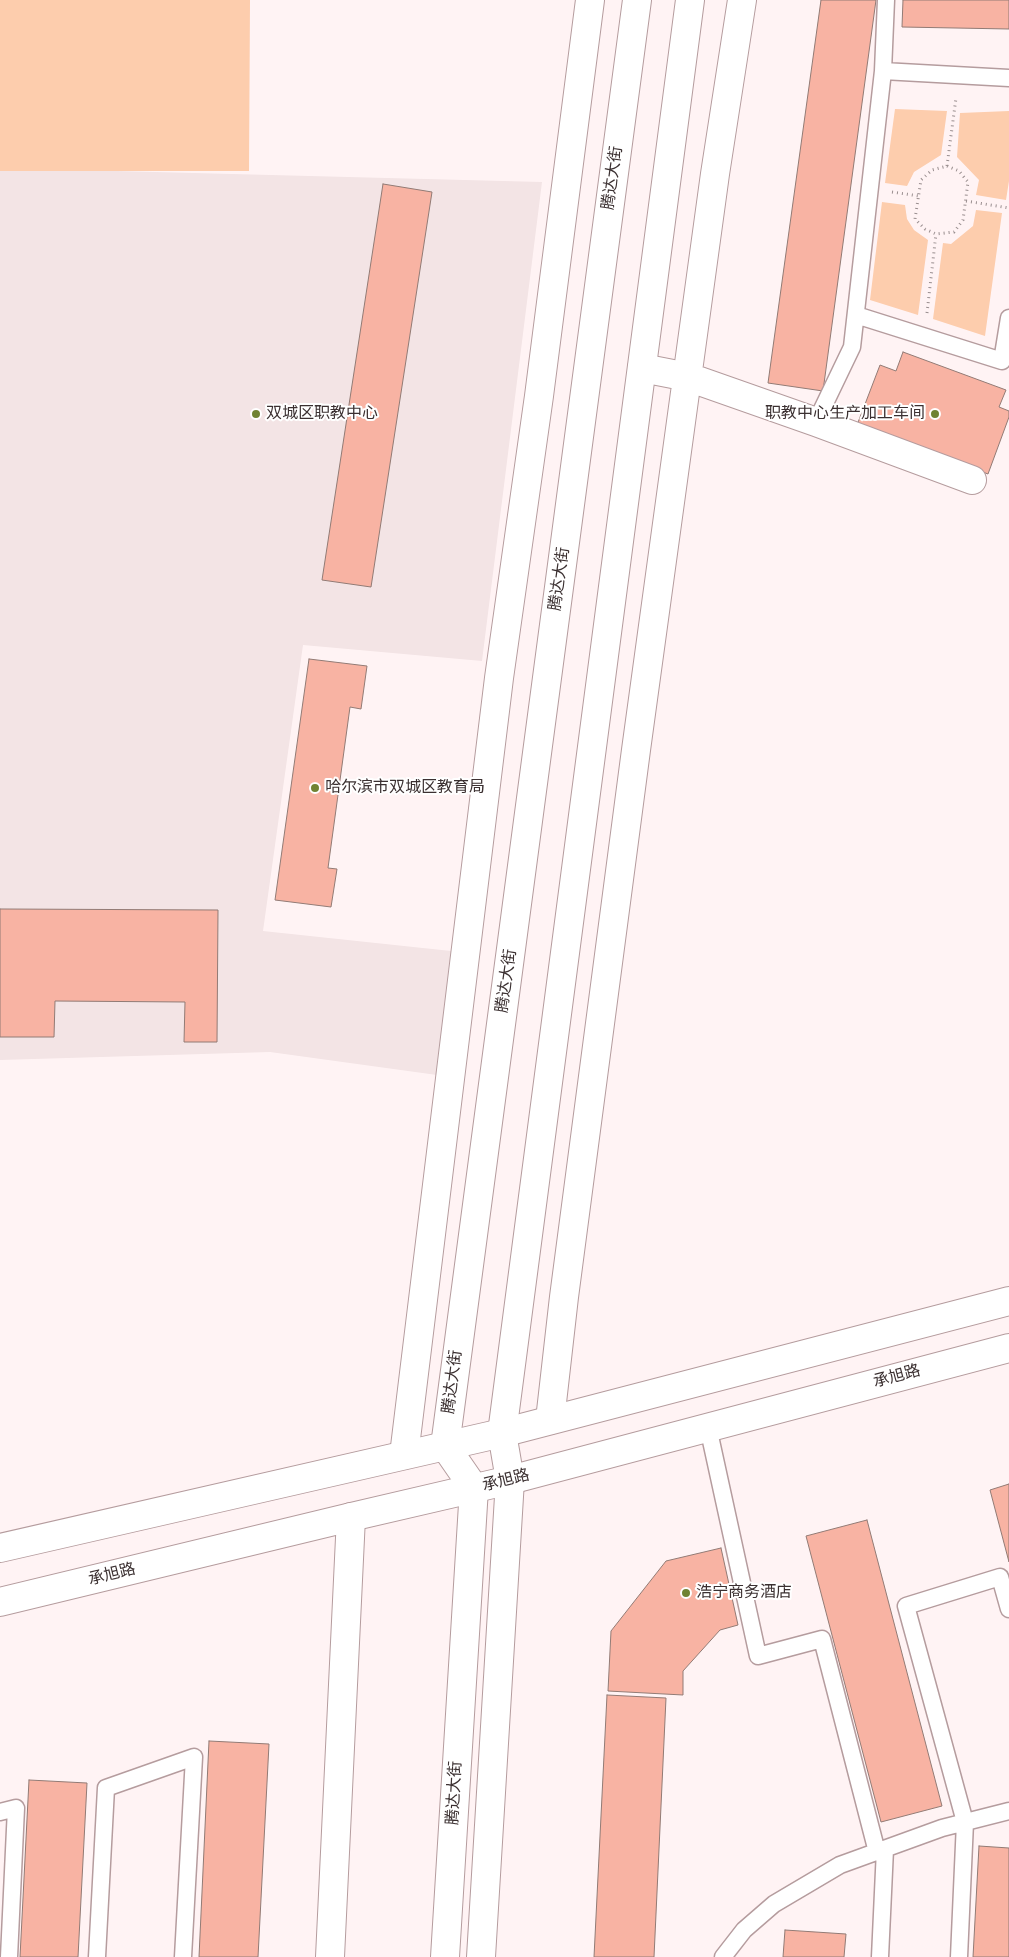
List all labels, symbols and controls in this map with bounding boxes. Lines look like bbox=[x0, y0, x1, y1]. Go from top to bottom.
street label: 腾达大街 bbox=[599, 145, 627, 211]
place label: 双城区职教中心 bbox=[266, 404, 378, 424]
place label: 职教中心生产加工车间 bbox=[765, 404, 925, 424]
marker: 双城区职教中心 bbox=[250, 408, 262, 420]
marker: 职教中心生产加工车间 bbox=[929, 408, 941, 420]
street label: 腾达大街 bbox=[546, 546, 574, 612]
place label: 哈尔滨市双城区教育局 bbox=[325, 778, 485, 798]
marker: 哈尔滨市双城区教育局 bbox=[309, 782, 321, 794]
street label: 腾达大街 bbox=[493, 948, 521, 1014]
street label: 腾达大街 bbox=[440, 1349, 466, 1415]
street label: 承旭路 bbox=[871, 1362, 923, 1392]
street label: 承旭路 bbox=[480, 1466, 532, 1496]
street label: 承旭路 bbox=[86, 1560, 138, 1590]
place label: 浩宁商务酒店 bbox=[696, 1583, 792, 1603]
marker: 浩宁商务酒店 bbox=[680, 1587, 692, 1599]
street label: 腾达大街 bbox=[444, 1761, 466, 1825]

